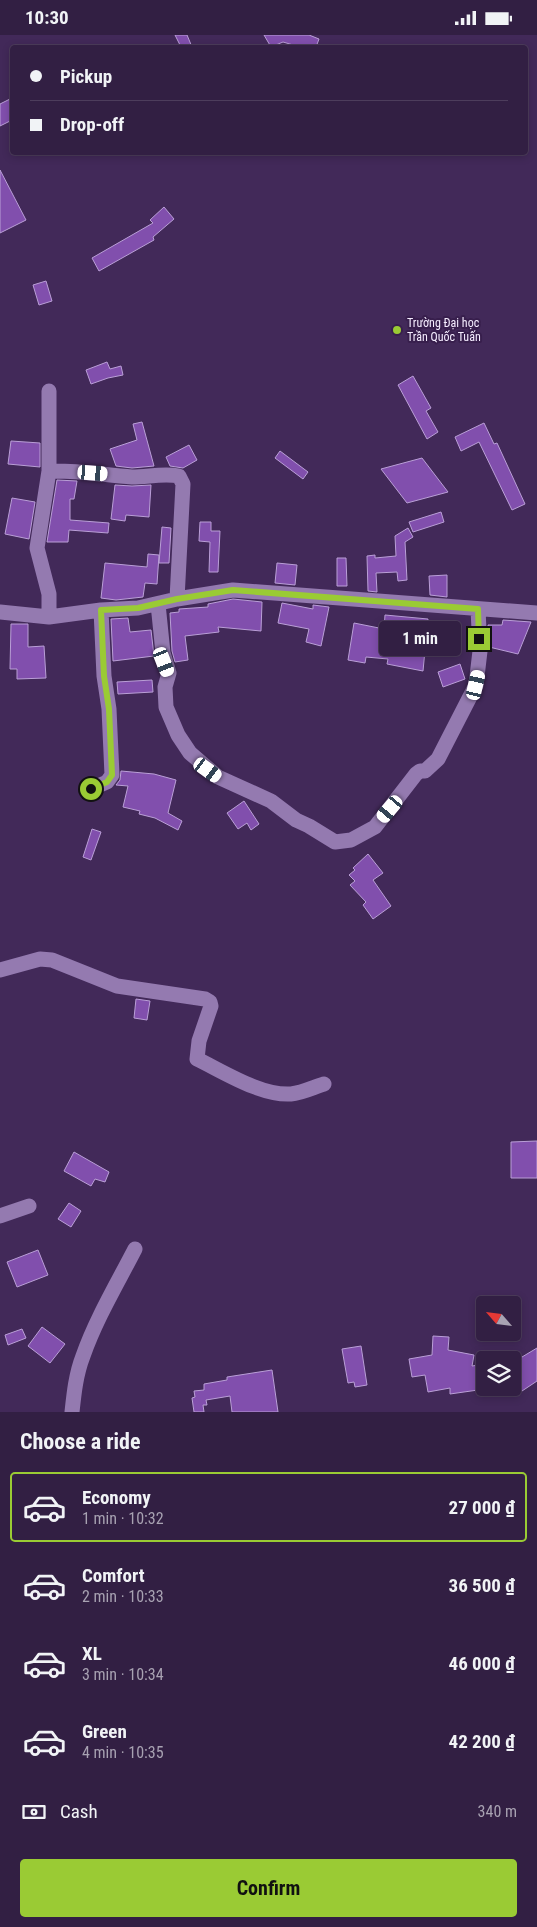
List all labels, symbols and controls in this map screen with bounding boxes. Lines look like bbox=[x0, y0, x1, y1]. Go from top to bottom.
text: 10:30 bbox=[25, 6, 69, 29]
text: Pickup bbox=[60, 65, 112, 88]
text: Drop-off bbox=[60, 113, 124, 136]
place label: Trường Đại học Trần Quốc Tuấn bbox=[407, 316, 481, 344]
marker: Trường Đại học Trần Quốc Tuấn bbox=[391, 324, 403, 336]
car bbox=[77, 464, 108, 482]
callout: 1 min bbox=[379, 621, 462, 657]
route end bbox=[468, 628, 490, 650]
text: 1 min bbox=[402, 629, 438, 648]
car bbox=[151, 645, 176, 679]
car bbox=[465, 669, 486, 701]
car bbox=[191, 755, 224, 785]
route start bbox=[80, 778, 102, 800]
car bbox=[374, 793, 405, 825]
north arrow bbox=[476, 1296, 521, 1341]
map controls bbox=[476, 1296, 521, 1396]
button: layers bbox=[476, 1351, 521, 1396]
text: Choose a ride bbox=[20, 1429, 141, 1454]
icon: car bbox=[22, 1485, 67, 1530]
text: Economy bbox=[82, 1486, 151, 1509]
text: 27 000 ₫ bbox=[449, 1496, 515, 1519]
text: 1 min · 10:32 bbox=[82, 1509, 164, 1528]
icon: car bbox=[22, 1563, 67, 1608]
text: Comfort bbox=[82, 1564, 145, 1587]
text: 36 500 ₫ bbox=[449, 1574, 515, 1597]
text: 2 min · 10:33 bbox=[82, 1587, 164, 1606]
icon: car bbox=[22, 1641, 67, 1686]
text: XL bbox=[82, 1642, 102, 1665]
text: 46 000 ₫ bbox=[449, 1652, 515, 1675]
text: 3 min · 10:34 bbox=[82, 1665, 164, 1684]
icon: car bbox=[22, 1719, 67, 1764]
text: Green bbox=[82, 1720, 127, 1743]
text: 42 200 ₫ bbox=[449, 1730, 515, 1753]
text: 4 min · 10:35 bbox=[82, 1743, 164, 1762]
icon: cash bbox=[20, 1798, 48, 1826]
text: Cash bbox=[60, 1800, 98, 1823]
text: 340 m bbox=[478, 1802, 517, 1821]
button: Confirm bbox=[20, 1859, 517, 1917]

